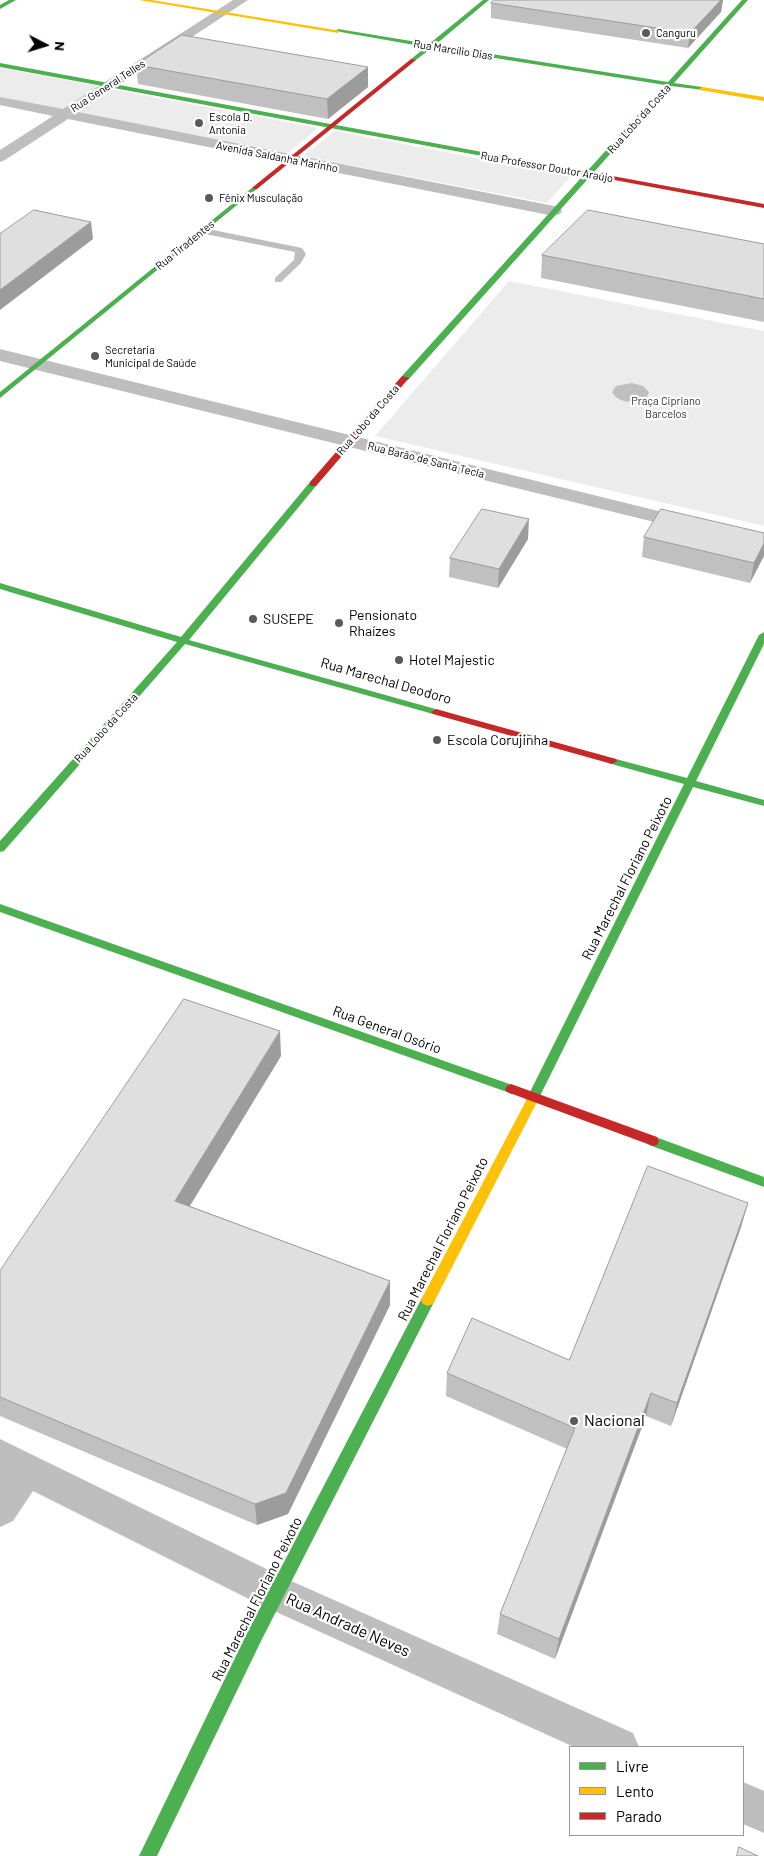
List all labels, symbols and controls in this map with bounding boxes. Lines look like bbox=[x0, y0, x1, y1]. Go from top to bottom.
north arrow bbox=[20, 20, 70, 70]
place label: Canguru bbox=[656, 26, 696, 40]
marker: Canguru bbox=[640, 27, 652, 39]
street label: Rua Marcílio Dias bbox=[412, 37, 494, 63]
text: N bbox=[52, 41, 69, 52]
street label: Rua General Telles bbox=[68, 57, 148, 115]
street label: Rua Lobo da Costa bbox=[605, 82, 673, 156]
place label: Escola D. Antonia bbox=[209, 110, 253, 136]
marker: Escola D. Antonia bbox=[193, 117, 205, 129]
street label: Avenida Saldanha Marinho bbox=[215, 139, 339, 175]
street label: Rua Professor Doutor Araújo bbox=[480, 149, 614, 185]
place label: Fênix Musculação bbox=[219, 191, 303, 205]
marker: Fênix Musculação bbox=[203, 192, 215, 204]
street label: Rua Tiradentes bbox=[153, 217, 217, 273]
place label: Secretaria Municipal de Saúde bbox=[105, 343, 196, 369]
marker: Secretaria Municipal de Saúde bbox=[89, 350, 101, 362]
street label: Rua Lobo da Costa bbox=[334, 382, 402, 458]
park label: Praça Cipriano Barcelos bbox=[631, 394, 701, 420]
street label: Rua Barão de Santa Tecla bbox=[366, 439, 486, 481]
place label: Pensionato Rhaízes bbox=[349, 607, 417, 640]
place label: SUSEPE bbox=[263, 611, 314, 627]
marker: SUSEPE bbox=[247, 613, 259, 625]
marker: Pensionato Rhaízes bbox=[333, 617, 345, 629]
place label: Hotel Majestic bbox=[409, 652, 495, 668]
street label: Rua Marechal Deodoro bbox=[319, 654, 453, 708]
marker: Hotel Majestic bbox=[393, 654, 405, 666]
street label: Rua Lobo da Costa bbox=[72, 691, 140, 765]
place label: Escola Corujinha bbox=[447, 732, 548, 748]
marker: Escola Corujinha bbox=[431, 734, 443, 746]
street label: Rua Marechal Floriano Peixoto bbox=[578, 793, 676, 963]
street label: Rua General Osório bbox=[330, 1003, 444, 1057]
street label: Rua Marechal Floriano Peixoto bbox=[394, 1154, 492, 1324]
place label: Nacional bbox=[584, 1411, 645, 1431]
marker: Nacional bbox=[568, 1415, 580, 1427]
street label: Rua Marechal Floriano Peixoto bbox=[208, 1514, 306, 1684]
street label: Rua Andrade Neves bbox=[283, 1589, 413, 1661]
legend bbox=[569, 1746, 744, 1836]
text: Livre bbox=[616, 1757, 649, 1775]
text: Lento bbox=[616, 1782, 654, 1800]
text: Parado bbox=[616, 1807, 662, 1825]

